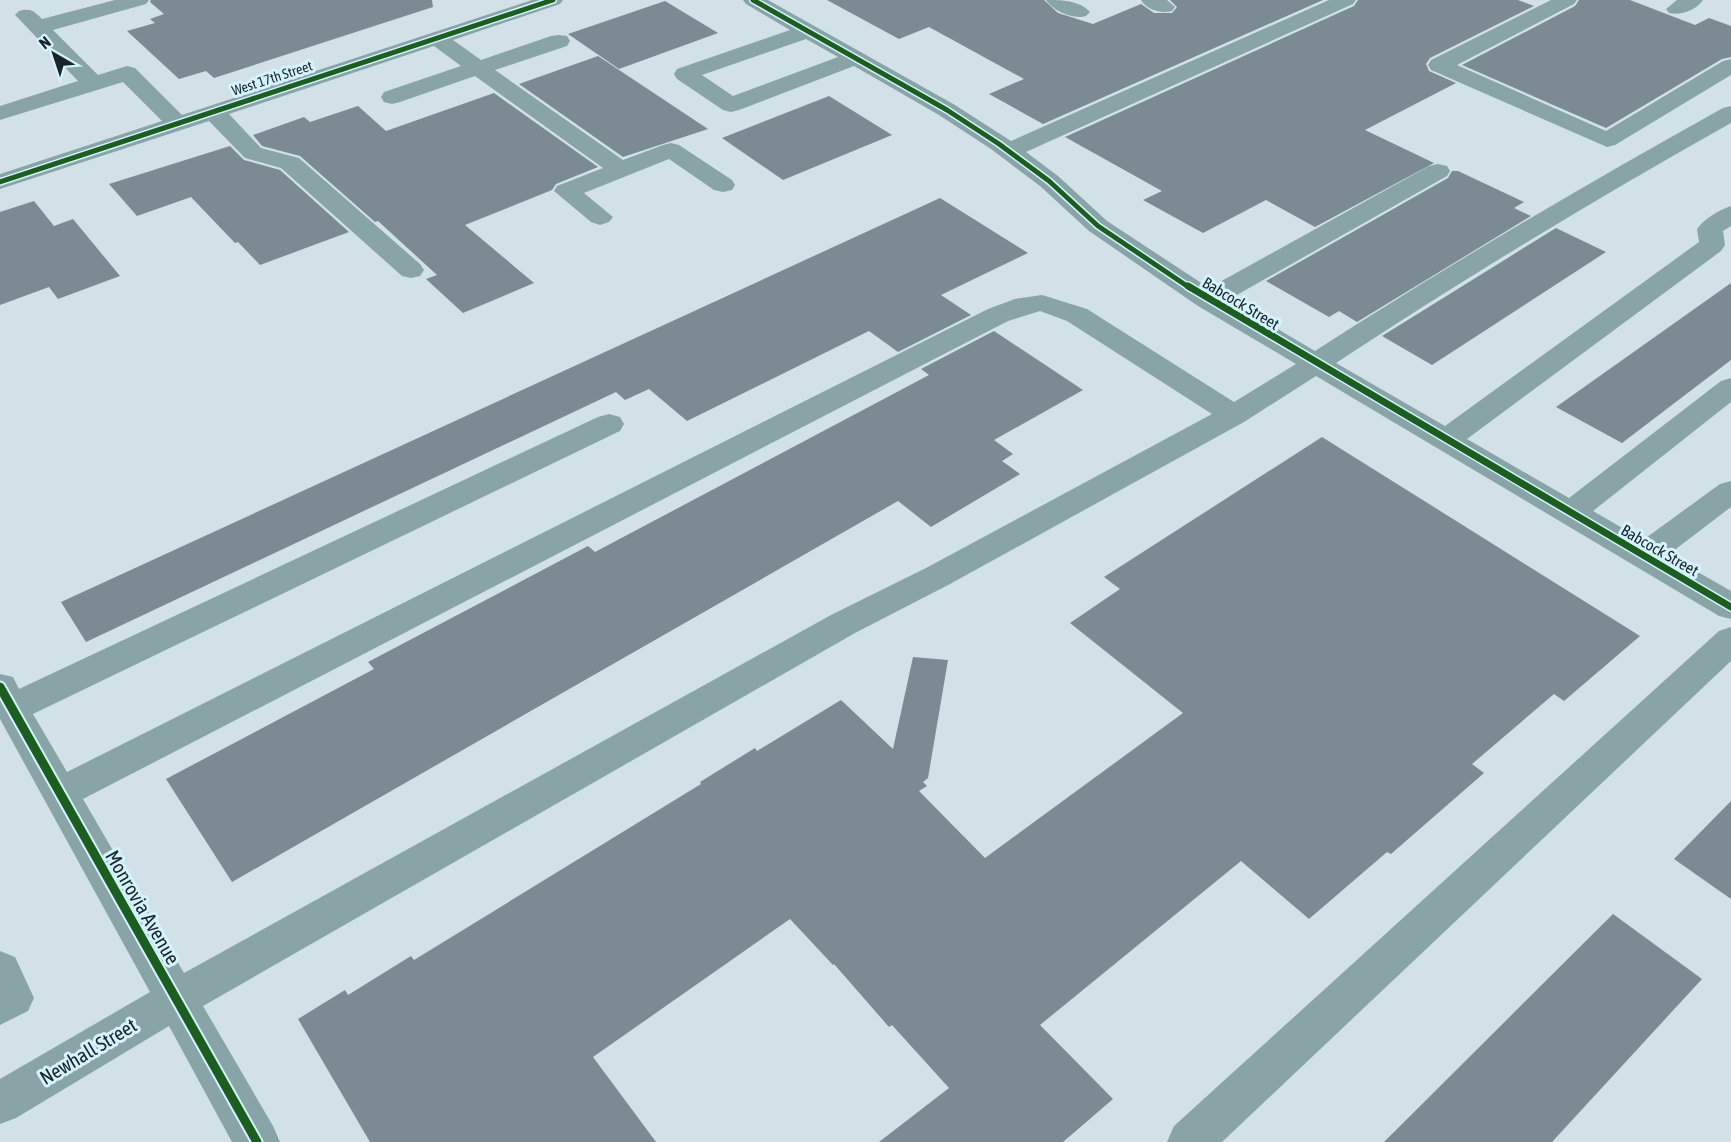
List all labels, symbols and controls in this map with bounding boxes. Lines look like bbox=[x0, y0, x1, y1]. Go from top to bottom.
north arrow bbox=[24, 24, 84, 84]
text: N bbox=[35, 32, 54, 52]
street label: West 17th Street bbox=[230, 57, 314, 99]
street label: Babcock Street bbox=[1199, 273, 1283, 333]
street label: Babcock Street bbox=[1618, 521, 1702, 580]
street label: Monrovia Avenue bbox=[101, 846, 185, 968]
street label: Newhall Street bbox=[35, 1013, 141, 1089]

